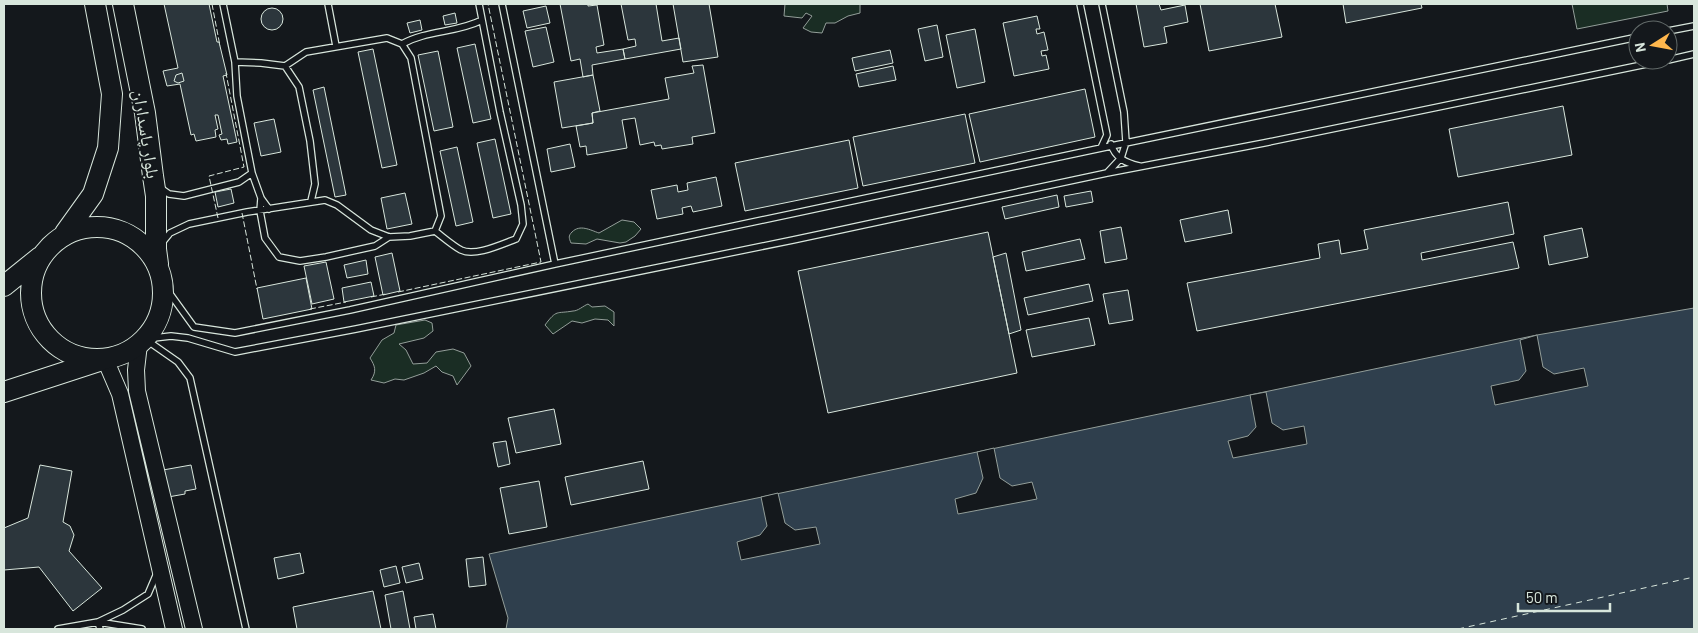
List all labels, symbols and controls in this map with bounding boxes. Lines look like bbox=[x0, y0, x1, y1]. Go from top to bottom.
north arrow bbox=[1628, 20, 1678, 70]
text: N bbox=[1631, 41, 1649, 54]
street label: بلوار پاسداران bbox=[128, 88, 165, 180]
scale bar bbox=[1518, 580, 1610, 612]
text: 50 m bbox=[1526, 588, 1558, 606]

